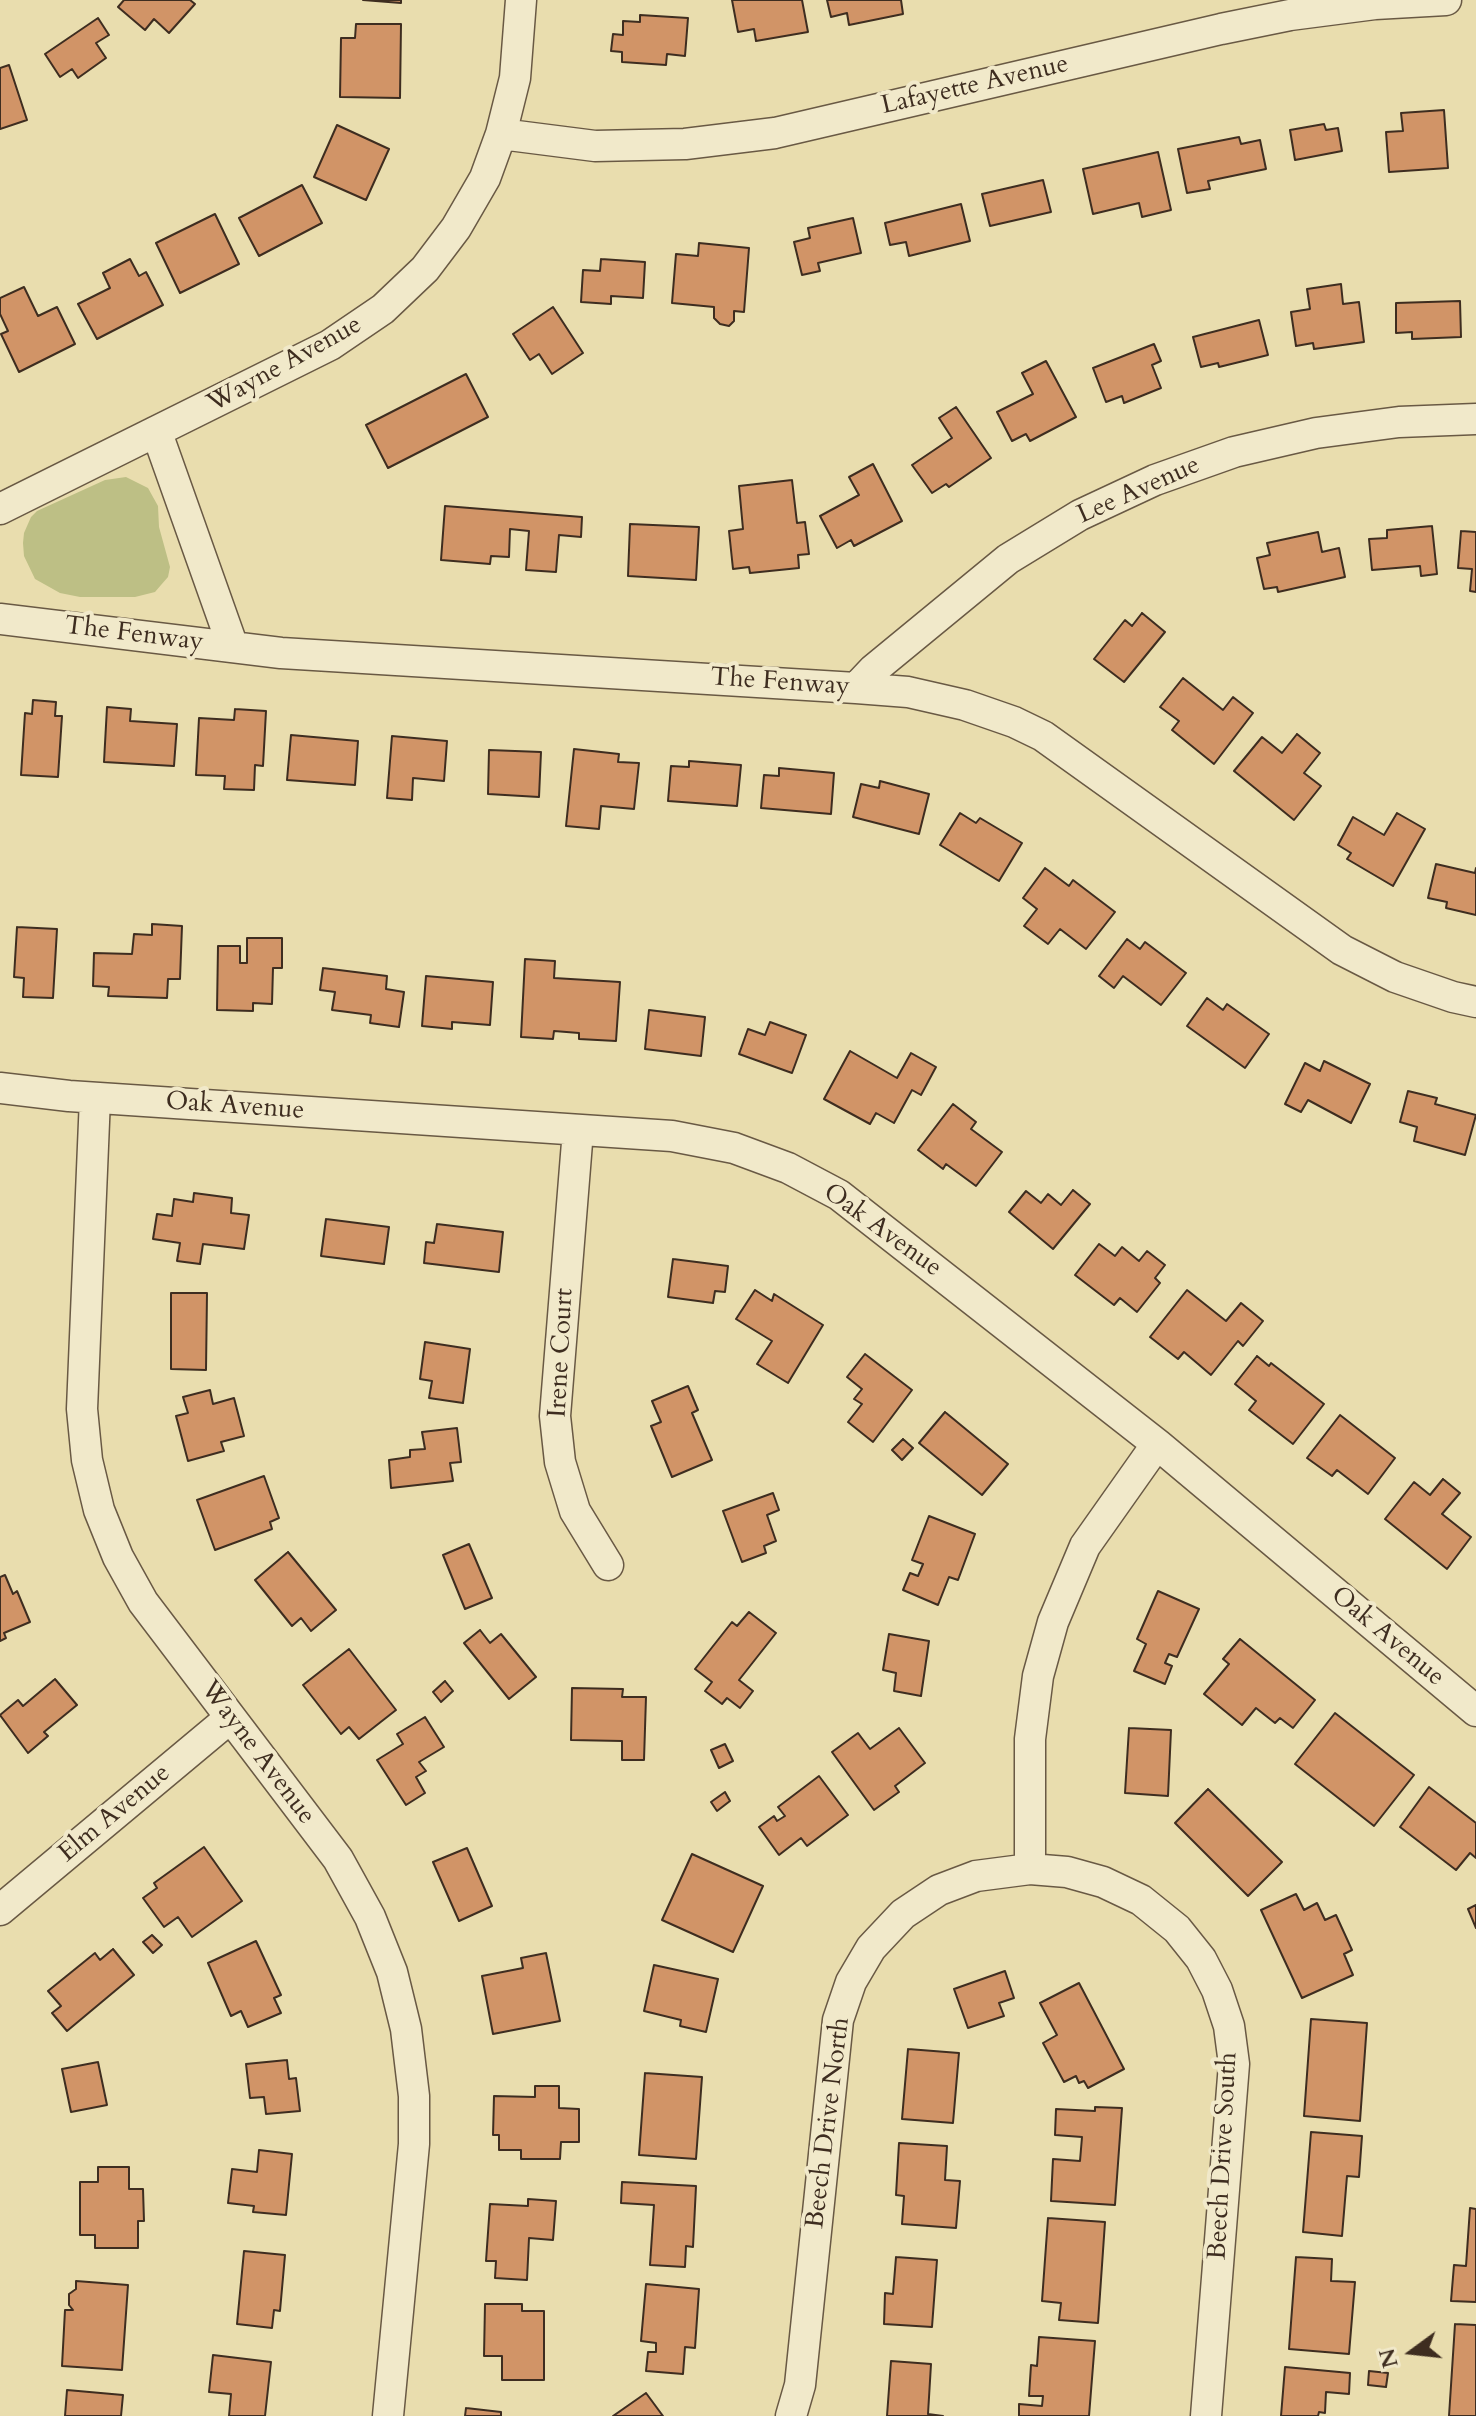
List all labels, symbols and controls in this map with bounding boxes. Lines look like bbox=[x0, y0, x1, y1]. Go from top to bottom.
street label: Lafayette Avenue bbox=[878, 49, 1072, 123]
street label: Wayne Avenue bbox=[202, 310, 368, 420]
street label: Lee Avenue bbox=[1073, 450, 1205, 532]
street label: The Fenway bbox=[63, 611, 205, 659]
street label: The Fenway bbox=[709, 663, 851, 703]
street label: Oak Avenue bbox=[165, 1087, 305, 1127]
street label: Oak Avenue bbox=[817, 1178, 947, 1284]
street label: Irene Court bbox=[543, 1287, 581, 1419]
street label: Oak Avenue bbox=[1324, 1580, 1450, 1694]
street label: Wayne Avenue bbox=[193, 1675, 321, 1831]
street label: Elm Avenue bbox=[53, 1758, 177, 1870]
street label: Beech Drive North bbox=[801, 2016, 857, 2230]
street label: Beech Drive South bbox=[1203, 2051, 1245, 2261]
north arrow bbox=[1372, 2312, 1452, 2392]
text: N bbox=[1372, 2345, 1406, 2371]

